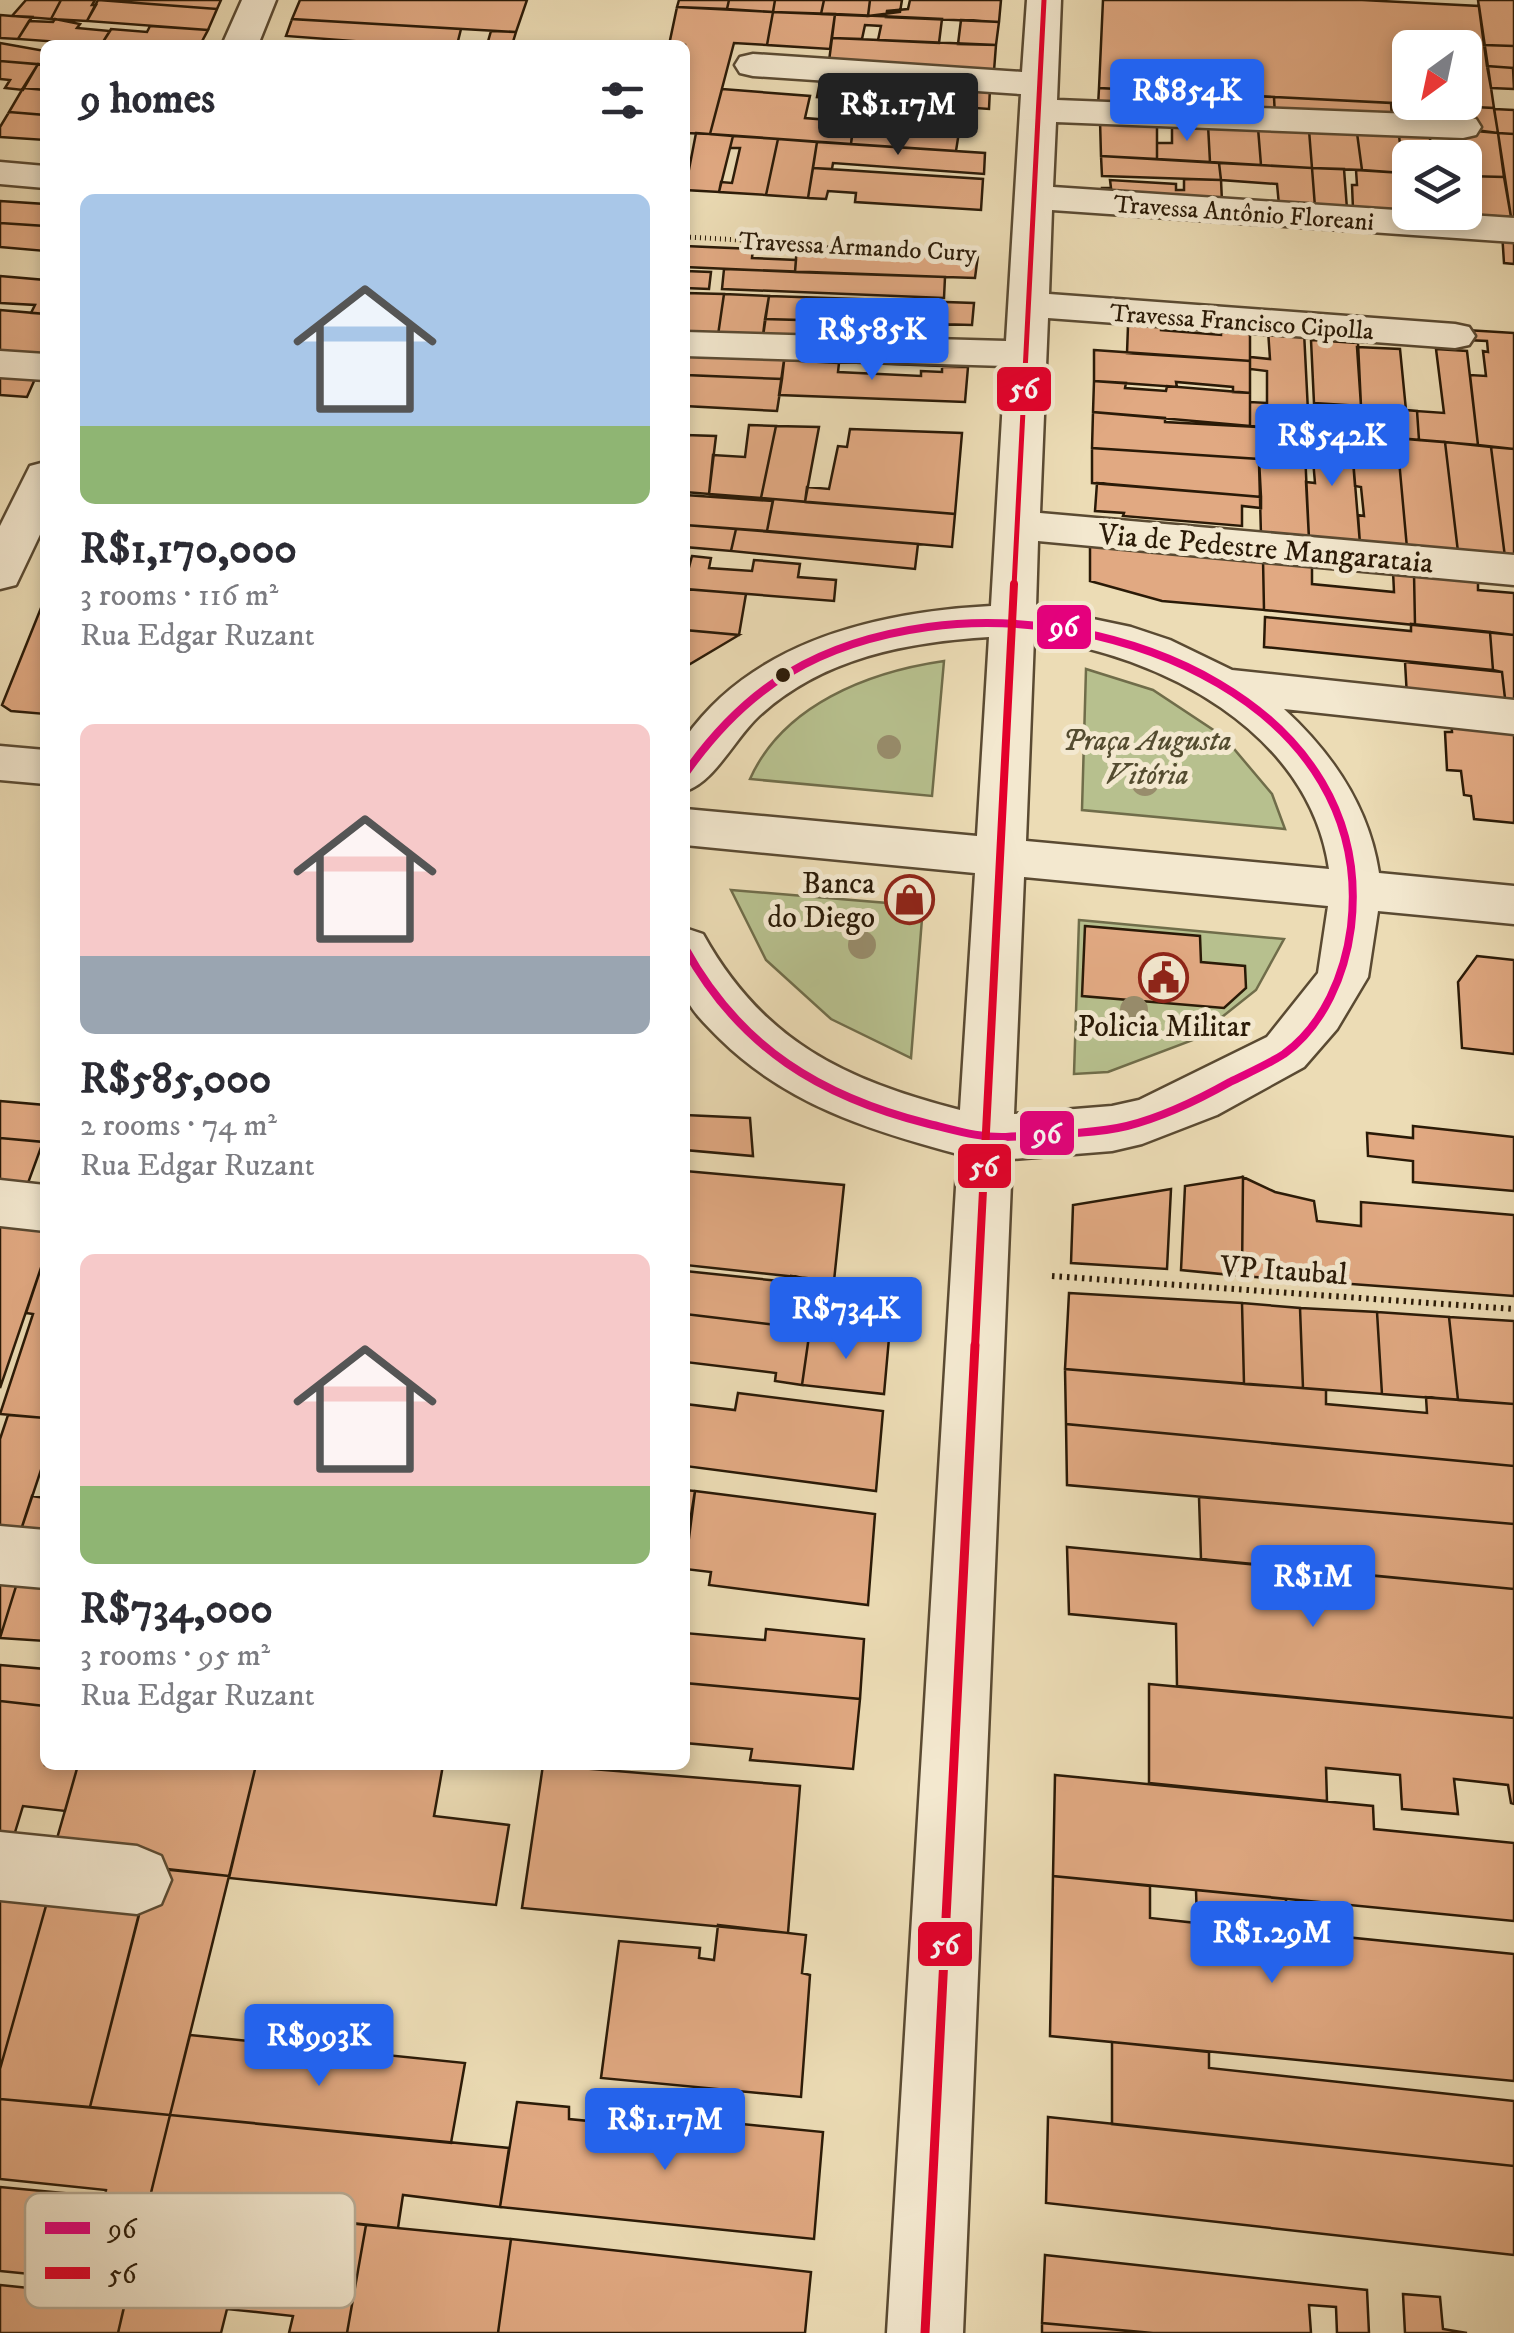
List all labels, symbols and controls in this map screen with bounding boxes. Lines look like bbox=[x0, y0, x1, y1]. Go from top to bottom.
north arrow bbox=[1392, 30, 1482, 120]
map controls bbox=[1392, 30, 1482, 230]
pin: R$854K bbox=[1106, 59, 1268, 144]
text: R$854K bbox=[1132, 71, 1242, 111]
icon: filters bbox=[595, 73, 650, 128]
pin: R$1.17M bbox=[806, 73, 990, 158]
text: 9 homes bbox=[80, 74, 215, 126]
text: R$1.17M bbox=[840, 85, 956, 125]
button: layers bbox=[1392, 140, 1482, 230]
street label: Travessa Antônio Floreani bbox=[1113, 189, 1375, 238]
street label: Travessa Armando Cury bbox=[738, 226, 978, 269]
icon: home bbox=[275, 259, 455, 439]
pin: R$585K bbox=[791, 298, 953, 383]
street label: Travessa Francisco Cipolla bbox=[1109, 298, 1375, 347]
text: R$585K bbox=[818, 310, 926, 350]
line badge: 56 bbox=[995, 365, 1053, 413]
text: 56 bbox=[1009, 372, 1040, 407]
pin: R$542K bbox=[1251, 404, 1413, 489]
text: R$542K bbox=[1277, 416, 1387, 456]
street label: Via de Pedestre Mangarataia bbox=[1096, 516, 1435, 583]
text: R$1,170,000 bbox=[80, 524, 297, 576]
text: 3 rooms · 116 m² bbox=[80, 576, 278, 616]
line badge: 96 bbox=[1035, 603, 1093, 651]
text: 96 bbox=[1048, 610, 1080, 645]
text: Rua Edgar Ruzant bbox=[80, 616, 315, 656]
unlabelled marker bbox=[773, 665, 793, 685]
park label: Praça Augusta Vitória bbox=[1062, 723, 1232, 794]
icon: home bbox=[275, 789, 455, 969]
place label: Banca do Diego bbox=[767, 866, 875, 937]
shop icon: Banca do Diego bbox=[884, 874, 936, 926]
public building icon: Policia Militar bbox=[1138, 951, 1190, 1003]
place label: Policia Militar bbox=[1077, 1009, 1251, 1046]
text: R$585,000 bbox=[80, 1054, 271, 1106]
text: 2 rooms · 74 m² bbox=[80, 1106, 277, 1146]
line badge: 96 bbox=[1018, 1109, 1076, 1157]
text: 96 bbox=[1031, 1117, 1063, 1152]
line badge: 56 bbox=[956, 1142, 1013, 1190]
text: Rua Edgar Ruzant bbox=[80, 1146, 315, 1186]
text: 56 bbox=[969, 1150, 1000, 1185]
street label: VP Itaubal bbox=[1218, 1249, 1349, 1294]
pin: R$734K bbox=[765, 1277, 927, 1362]
text: R$734K bbox=[792, 1289, 900, 1329]
icon: home bbox=[275, 1319, 455, 1499]
pin: R$1M bbox=[1254, 1545, 1372, 1630]
text: R$1M bbox=[1273, 1557, 1353, 1597]
text: R$734,000 bbox=[80, 1584, 273, 1636]
text: 3 rooms · 95 m² bbox=[80, 1636, 270, 1676]
text: Rua Edgar Ruzant bbox=[80, 1676, 315, 1716]
pin: R$1.29M bbox=[1180, 1901, 1364, 1986]
text: R$1.29M bbox=[1213, 1913, 1332, 1953]
line badge: 56 bbox=[916, 1920, 974, 1968]
text: 56 bbox=[930, 1928, 961, 1963]
pin: R$993K bbox=[238, 2004, 400, 2089]
text: R$993K bbox=[266, 2016, 372, 2056]
pin: R$1.17M bbox=[573, 2088, 757, 2173]
text: R$1.17M bbox=[607, 2100, 723, 2140]
legend bbox=[25, 2193, 355, 2308]
text: 96 bbox=[106, 2212, 138, 2247]
text: 56 bbox=[108, 2257, 138, 2292]

